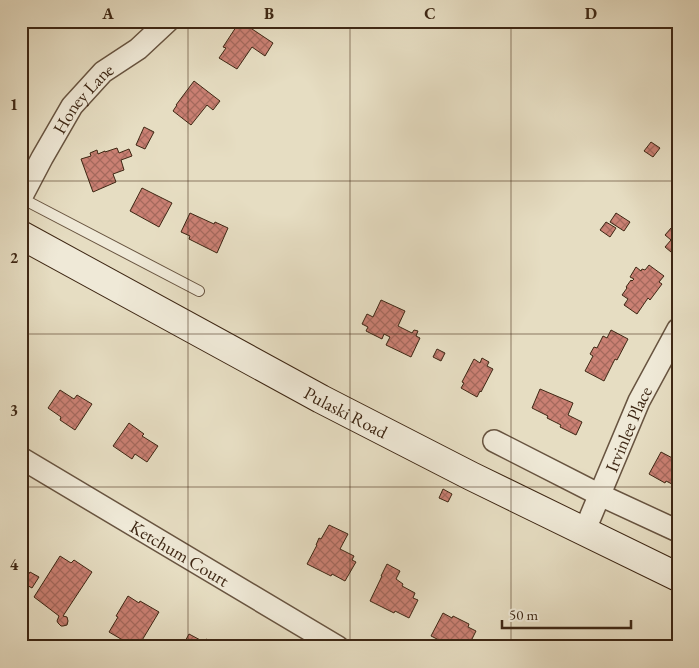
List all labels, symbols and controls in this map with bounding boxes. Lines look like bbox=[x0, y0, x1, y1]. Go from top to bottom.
text: A bbox=[101, 3, 114, 24]
text: B bbox=[264, 3, 274, 24]
text: C bbox=[424, 3, 436, 24]
text: D bbox=[585, 3, 597, 24]
street label: Honey Lane bbox=[47, 57, 117, 138]
text: 1 bbox=[10, 94, 18, 115]
text: 2 bbox=[10, 247, 19, 268]
street label: Pulaski Road bbox=[300, 381, 393, 443]
street label: Irvinlee Place bbox=[599, 382, 657, 475]
text: 3 bbox=[10, 400, 18, 421]
street label: Ketchum Court bbox=[126, 514, 234, 591]
text: 4 bbox=[10, 554, 19, 575]
scale bar bbox=[502, 598, 630, 630]
text: 50 m bbox=[509, 605, 538, 624]

